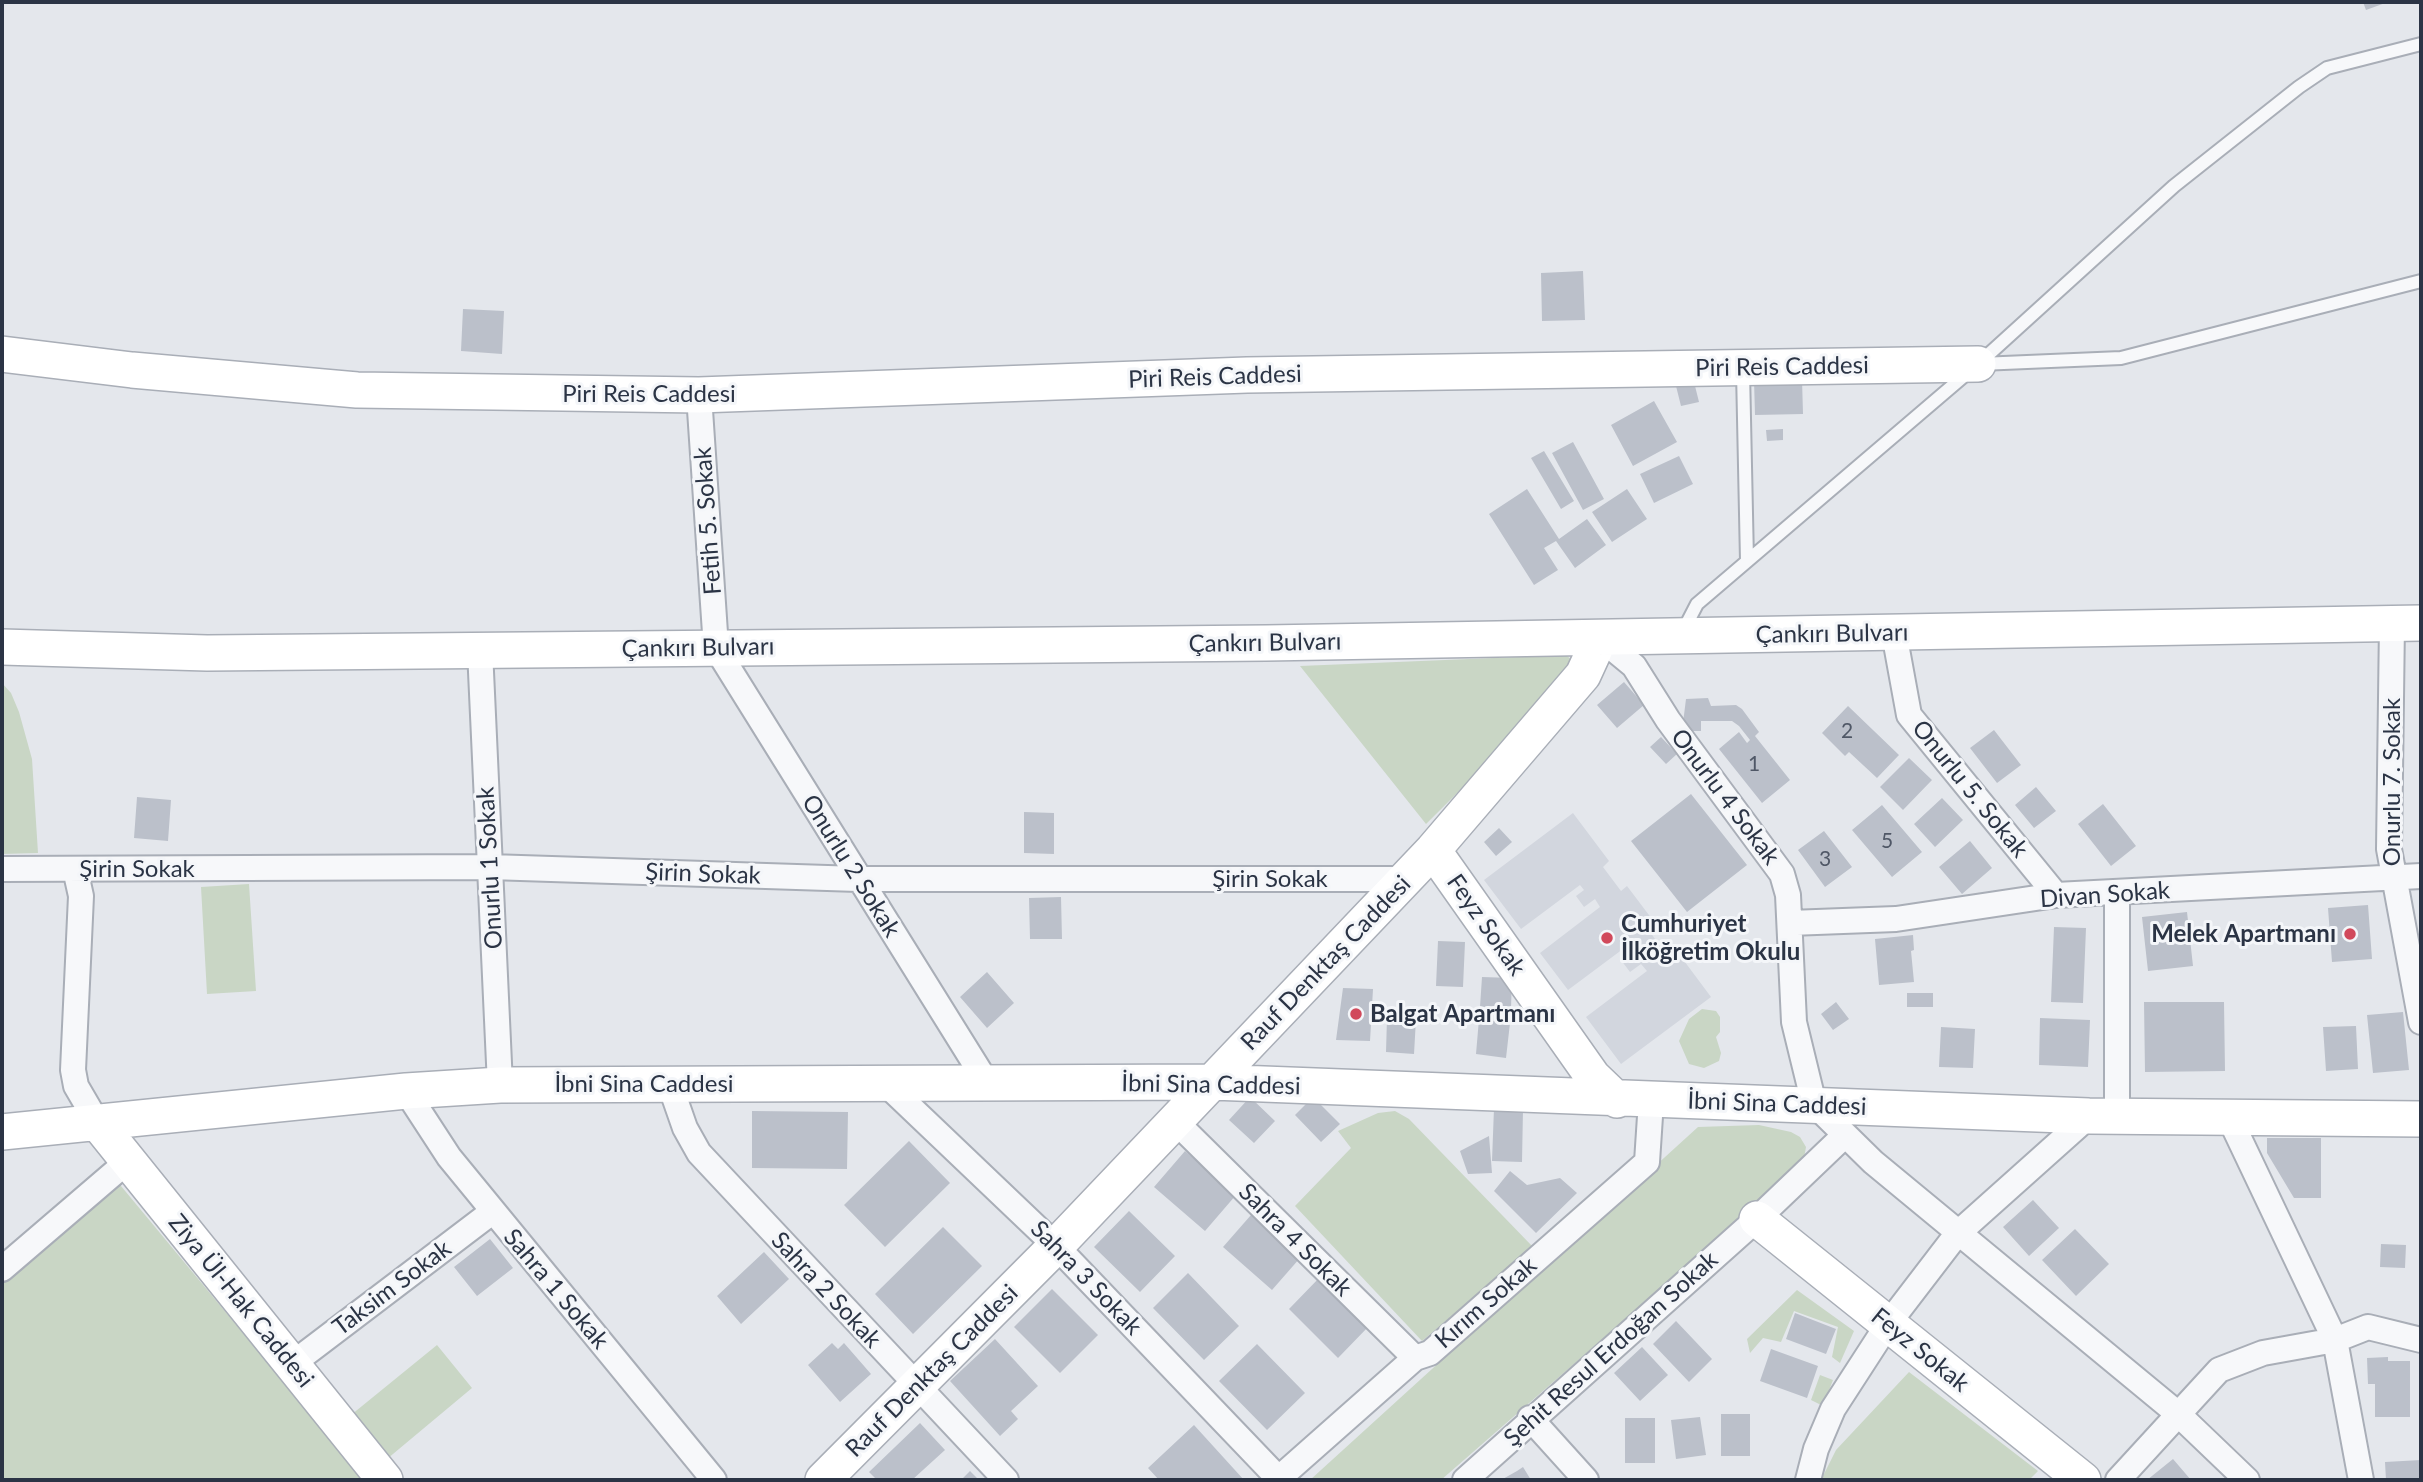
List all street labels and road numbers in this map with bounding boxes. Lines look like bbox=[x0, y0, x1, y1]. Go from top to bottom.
street label: Piri Reis Caddesi bbox=[1695, 351, 1869, 383]
street label: Piri Reis Caddesi bbox=[1128, 360, 1302, 394]
street label: Piri Reis Caddesi bbox=[562, 380, 736, 408]
street label: Fetih 5. Sokak bbox=[688, 446, 728, 596]
street label: Çankırı Bulvarı bbox=[1755, 618, 1909, 650]
street label: Çankırı Bulvarı bbox=[1188, 627, 1342, 659]
street label: Çankırı Bulvarı bbox=[621, 632, 775, 664]
street label: Onurlu 7. Sokak bbox=[2378, 698, 2406, 866]
street label: Onurlu 5. Sokak bbox=[1906, 715, 2034, 863]
street label: Onurlu 4 Sokak bbox=[1665, 723, 1785, 871]
street label: Onurlu 1 Sokak bbox=[471, 786, 509, 950]
street label: Onurlu 2 Sokak bbox=[796, 789, 906, 943]
street label: Şirin Sokak bbox=[79, 855, 195, 883]
street label: Şirin Sokak bbox=[645, 858, 761, 890]
street label: Şirin Sokak bbox=[1212, 865, 1328, 893]
street label: Feyz Sokak bbox=[1441, 869, 1531, 981]
street label: Rauf Denktaş Caddesi bbox=[1235, 870, 1417, 1056]
street label: Divan Sokak bbox=[2039, 876, 2171, 914]
street label: İbni Sina Caddesi bbox=[1121, 1069, 1301, 1101]
street label: İbni Sina Caddesi bbox=[554, 1070, 734, 1098]
street label: İbni Sina Caddesi bbox=[1687, 1086, 1867, 1122]
street label: Sahra 4 Sokak bbox=[1233, 1178, 1357, 1302]
street label: Ziya Ül-Hak Caddesi bbox=[162, 1209, 320, 1393]
street label: Sahra 3 Sokak bbox=[1024, 1215, 1148, 1341]
street label: Sahra 1 Sokak bbox=[497, 1223, 615, 1355]
street label: Sahra 2 Sokak bbox=[765, 1226, 887, 1354]
street label: Taksim Sokak bbox=[327, 1234, 457, 1342]
street label: Şehit Resul Erdoğan Sokak bbox=[1498, 1245, 1724, 1453]
street label: Kırım Sokak bbox=[1429, 1251, 1543, 1355]
street label: Rauf Denktaş Caddesi bbox=[840, 1279, 1024, 1463]
street label: Feyz Sokak bbox=[1865, 1302, 1975, 1398]

